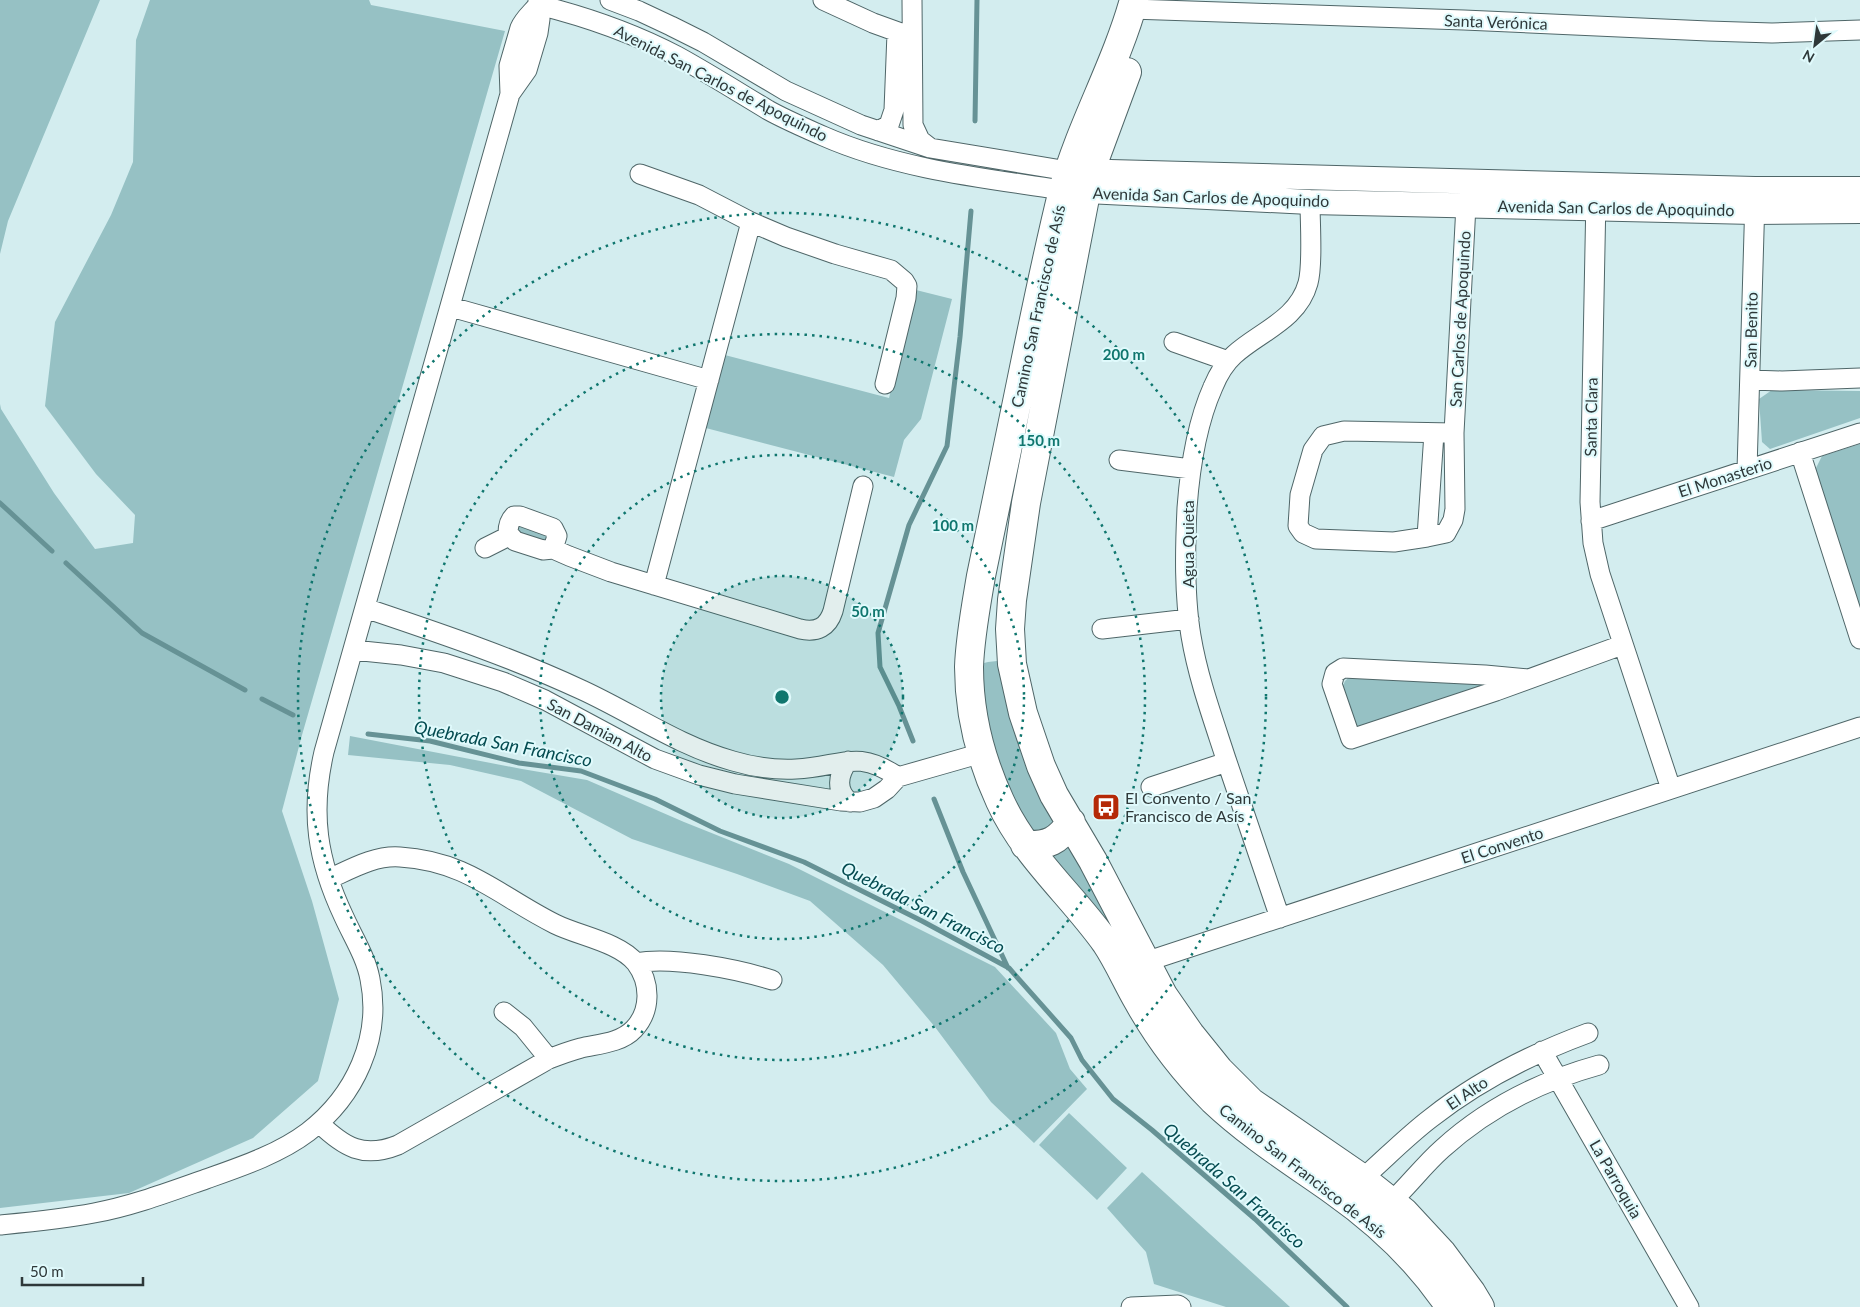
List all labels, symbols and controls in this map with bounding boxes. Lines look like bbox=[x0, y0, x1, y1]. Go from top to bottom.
street label: Santa Verónica bbox=[1444, 10, 1548, 33]
street label: Avenida San Carlos de Apoquindo bbox=[611, 20, 831, 145]
north arrow bbox=[1790, 20, 1840, 70]
text: N bbox=[1800, 47, 1817, 67]
street label: Avenida San Carlos de Apoquindo bbox=[1092, 183, 1330, 210]
street label: Avenida San Carlos de Apoquindo bbox=[1497, 196, 1735, 219]
street label: Camino San Francisco de Asís bbox=[1007, 203, 1068, 409]
street label: San Carlos de Apoquindo bbox=[1445, 230, 1474, 408]
street label: San Benito bbox=[1740, 292, 1761, 368]
text: 200 m bbox=[1103, 345, 1145, 363]
street label: Santa Clara bbox=[1580, 377, 1601, 457]
text: 150 m bbox=[1018, 431, 1060, 449]
street label: El Monasterio bbox=[1676, 452, 1774, 501]
street label: Agua Quieta bbox=[1178, 500, 1197, 588]
text: 100 m bbox=[932, 516, 974, 534]
text: 50 m bbox=[851, 602, 885, 620]
centre of rings bbox=[773, 688, 791, 706]
street label: San Damian Alto bbox=[544, 694, 656, 765]
water label: Quebrada San Francisco bbox=[412, 715, 594, 771]
place label: El Convento / San Francisco de Asís bbox=[1125, 788, 1251, 825]
bus stop icon: El Convento / San Francisco de Asís bbox=[1091, 792, 1121, 822]
street label: El Convento bbox=[1458, 822, 1545, 867]
water label: Quebrada San Francisco bbox=[838, 856, 1009, 958]
street label: El Alto bbox=[1442, 1072, 1491, 1113]
street label: Camino San Francisco de Asís bbox=[1216, 1099, 1391, 1242]
water label: Quebrada San Francisco bbox=[1159, 1118, 1310, 1253]
street label: La Parroquia bbox=[1586, 1136, 1647, 1221]
scale bar bbox=[22, 1254, 144, 1286]
text: 50 m bbox=[30, 1262, 64, 1280]

